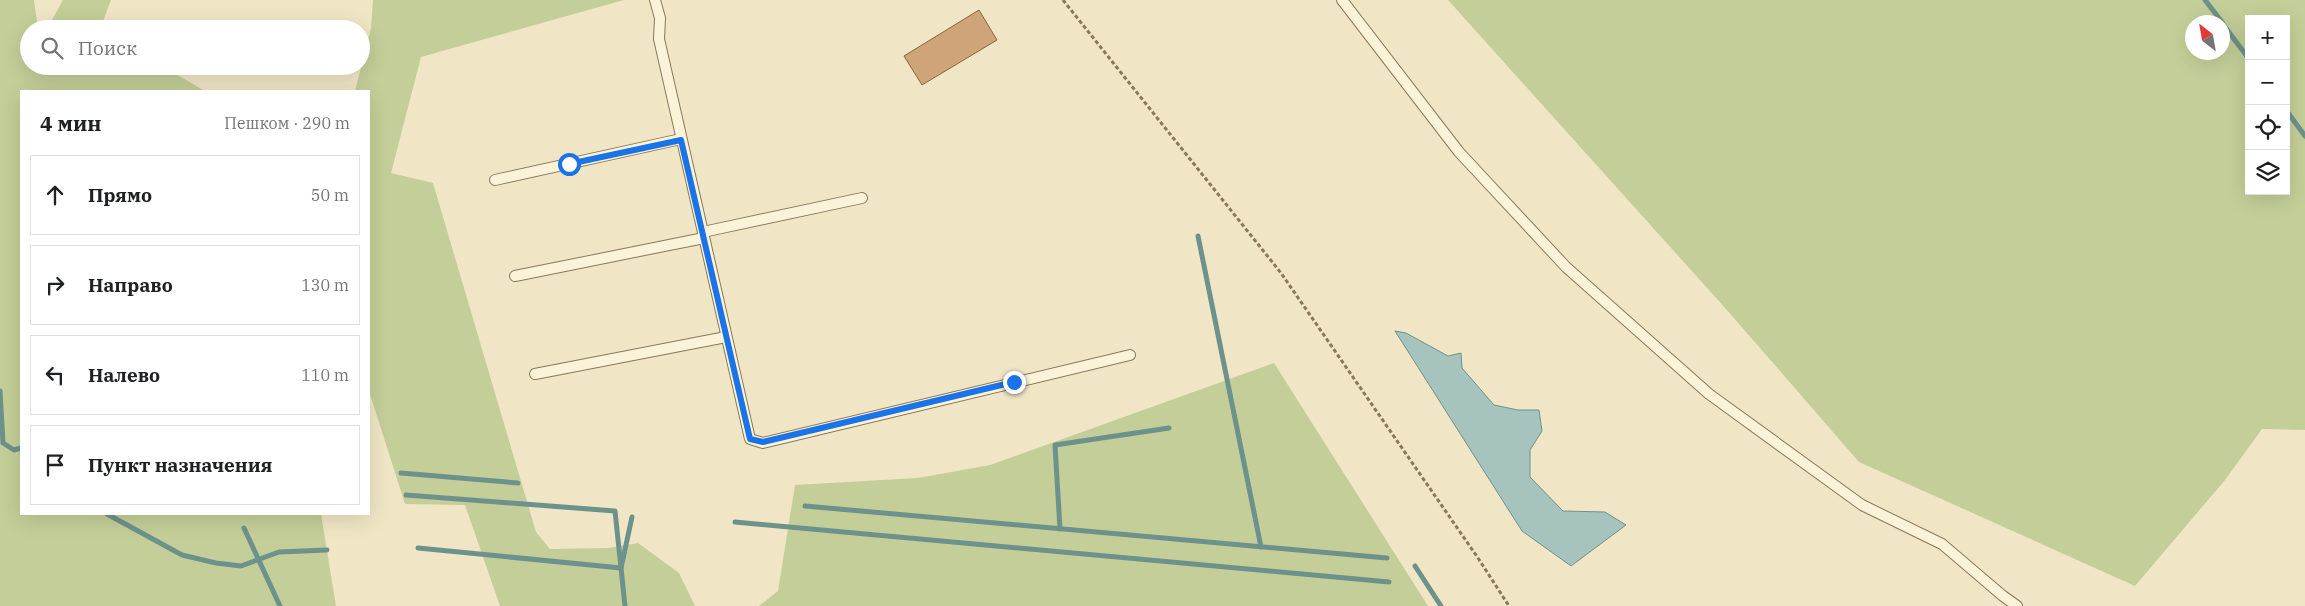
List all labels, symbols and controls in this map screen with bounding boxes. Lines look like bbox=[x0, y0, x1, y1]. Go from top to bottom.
north arrow bbox=[2185, 15, 2230, 60]
map controls bbox=[2245, 15, 2290, 195]
button: + bbox=[2245, 15, 2290, 60]
search box bbox=[20, 20, 370, 75]
icon: search bbox=[38, 34, 66, 62]
text: Поиск bbox=[78, 36, 137, 60]
button: − bbox=[2245, 60, 2290, 105]
button: locate bbox=[2245, 105, 2290, 150]
text: 4 мин bbox=[40, 109, 102, 137]
text: Пешком · 290 m bbox=[224, 113, 350, 133]
button: layers bbox=[2245, 150, 2290, 195]
route start bbox=[558, 153, 581, 176]
icon: ahead bbox=[41, 181, 69, 209]
text: Прямо bbox=[88, 183, 152, 207]
text: 50 m bbox=[311, 185, 349, 205]
icon: right bbox=[41, 271, 69, 299]
text: Направо bbox=[88, 273, 173, 297]
text: 130 m bbox=[301, 275, 349, 295]
icon: left bbox=[41, 361, 69, 389]
text: Налево bbox=[88, 363, 160, 387]
text: 110 m bbox=[301, 365, 349, 385]
route end bbox=[1003, 371, 1026, 394]
icon: arrive bbox=[41, 451, 69, 479]
text: Пункт назначения bbox=[88, 453, 272, 477]

